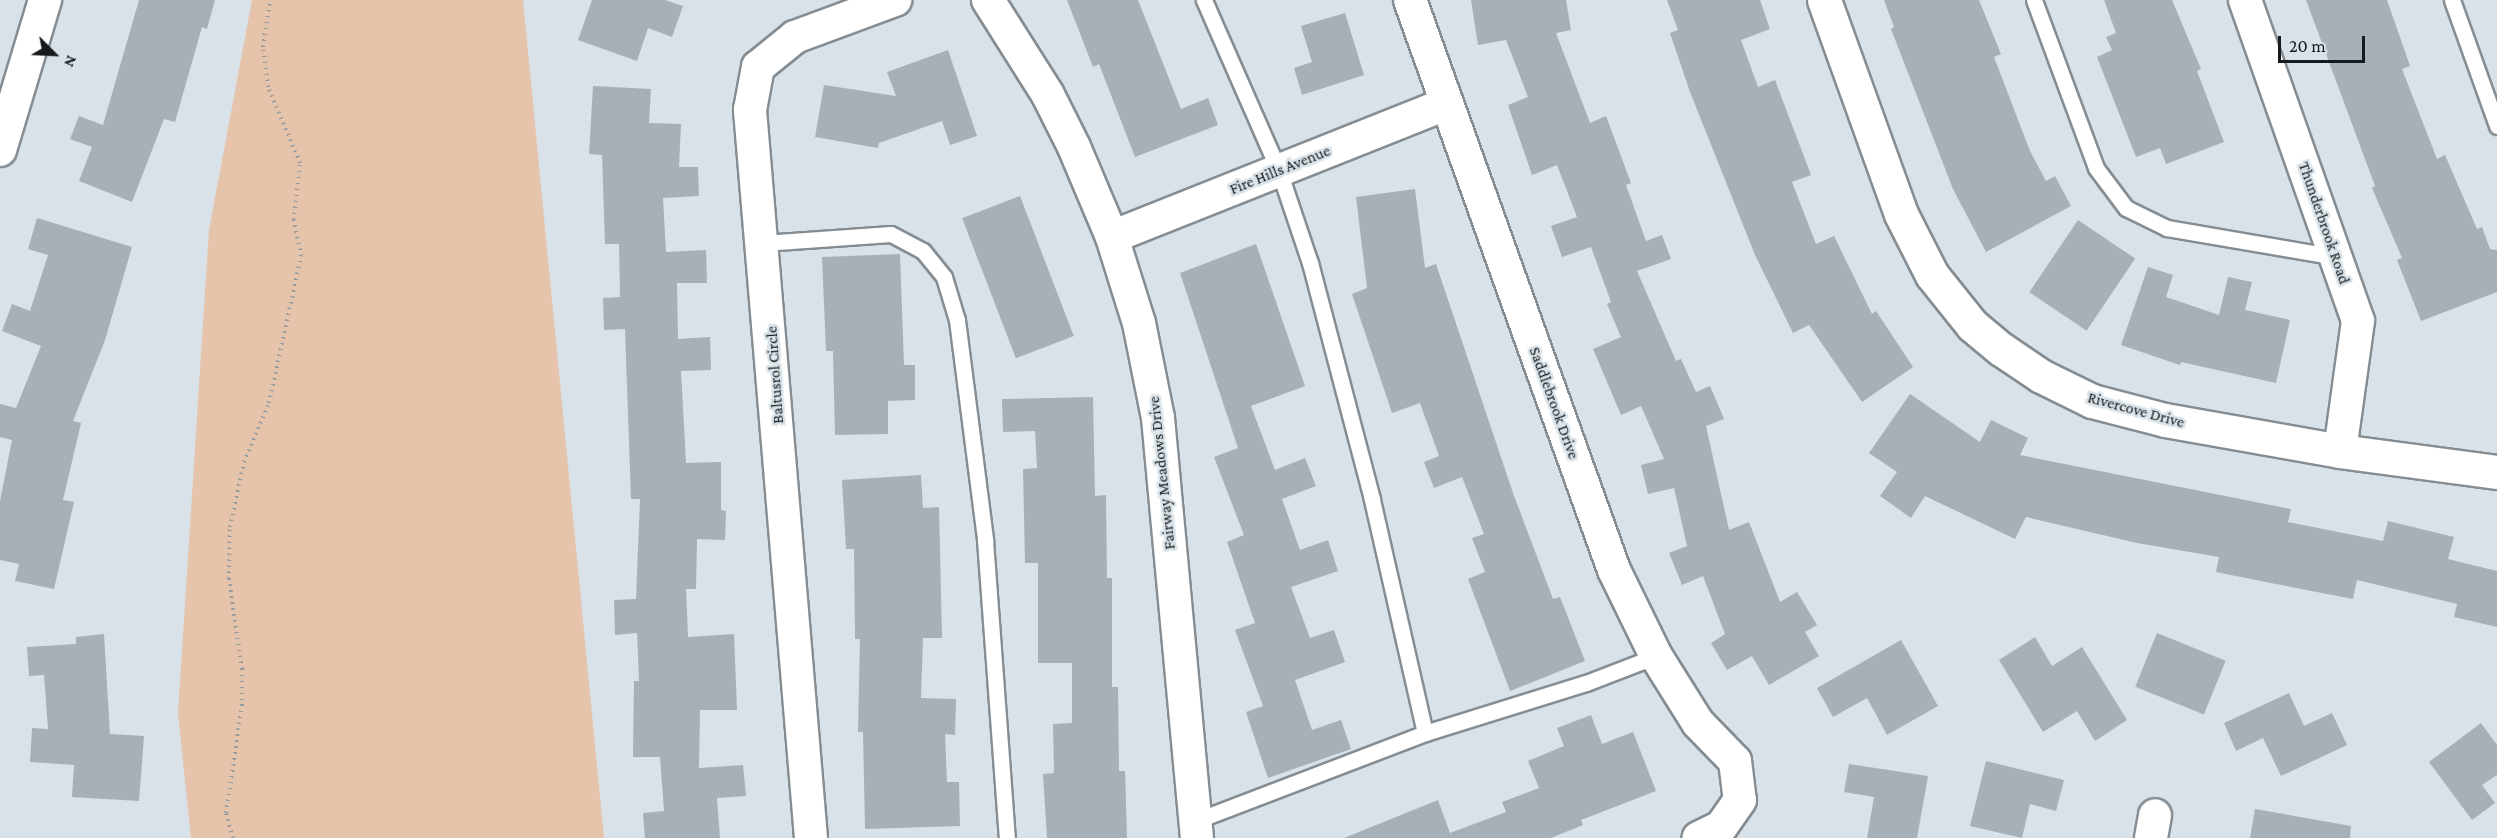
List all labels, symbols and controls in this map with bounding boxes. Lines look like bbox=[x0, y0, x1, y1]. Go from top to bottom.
north arrow bbox=[24, 24, 84, 84]
scale bar bbox=[2281, 24, 2368, 62]
text: 20 m bbox=[2289, 36, 2326, 56]
text: N bbox=[61, 53, 81, 70]
street label: Fire Hills Avenue bbox=[1227, 141, 1333, 199]
street label: Thunderbrook Road bbox=[2294, 159, 2354, 287]
street label: Baltusrol Circle bbox=[762, 326, 788, 424]
street label: Saddlebrook Drive bbox=[1525, 344, 1583, 462]
street label: Rivercove Drive bbox=[2086, 388, 2186, 432]
street label: Fairway Meadows Drive bbox=[1144, 395, 1180, 551]

